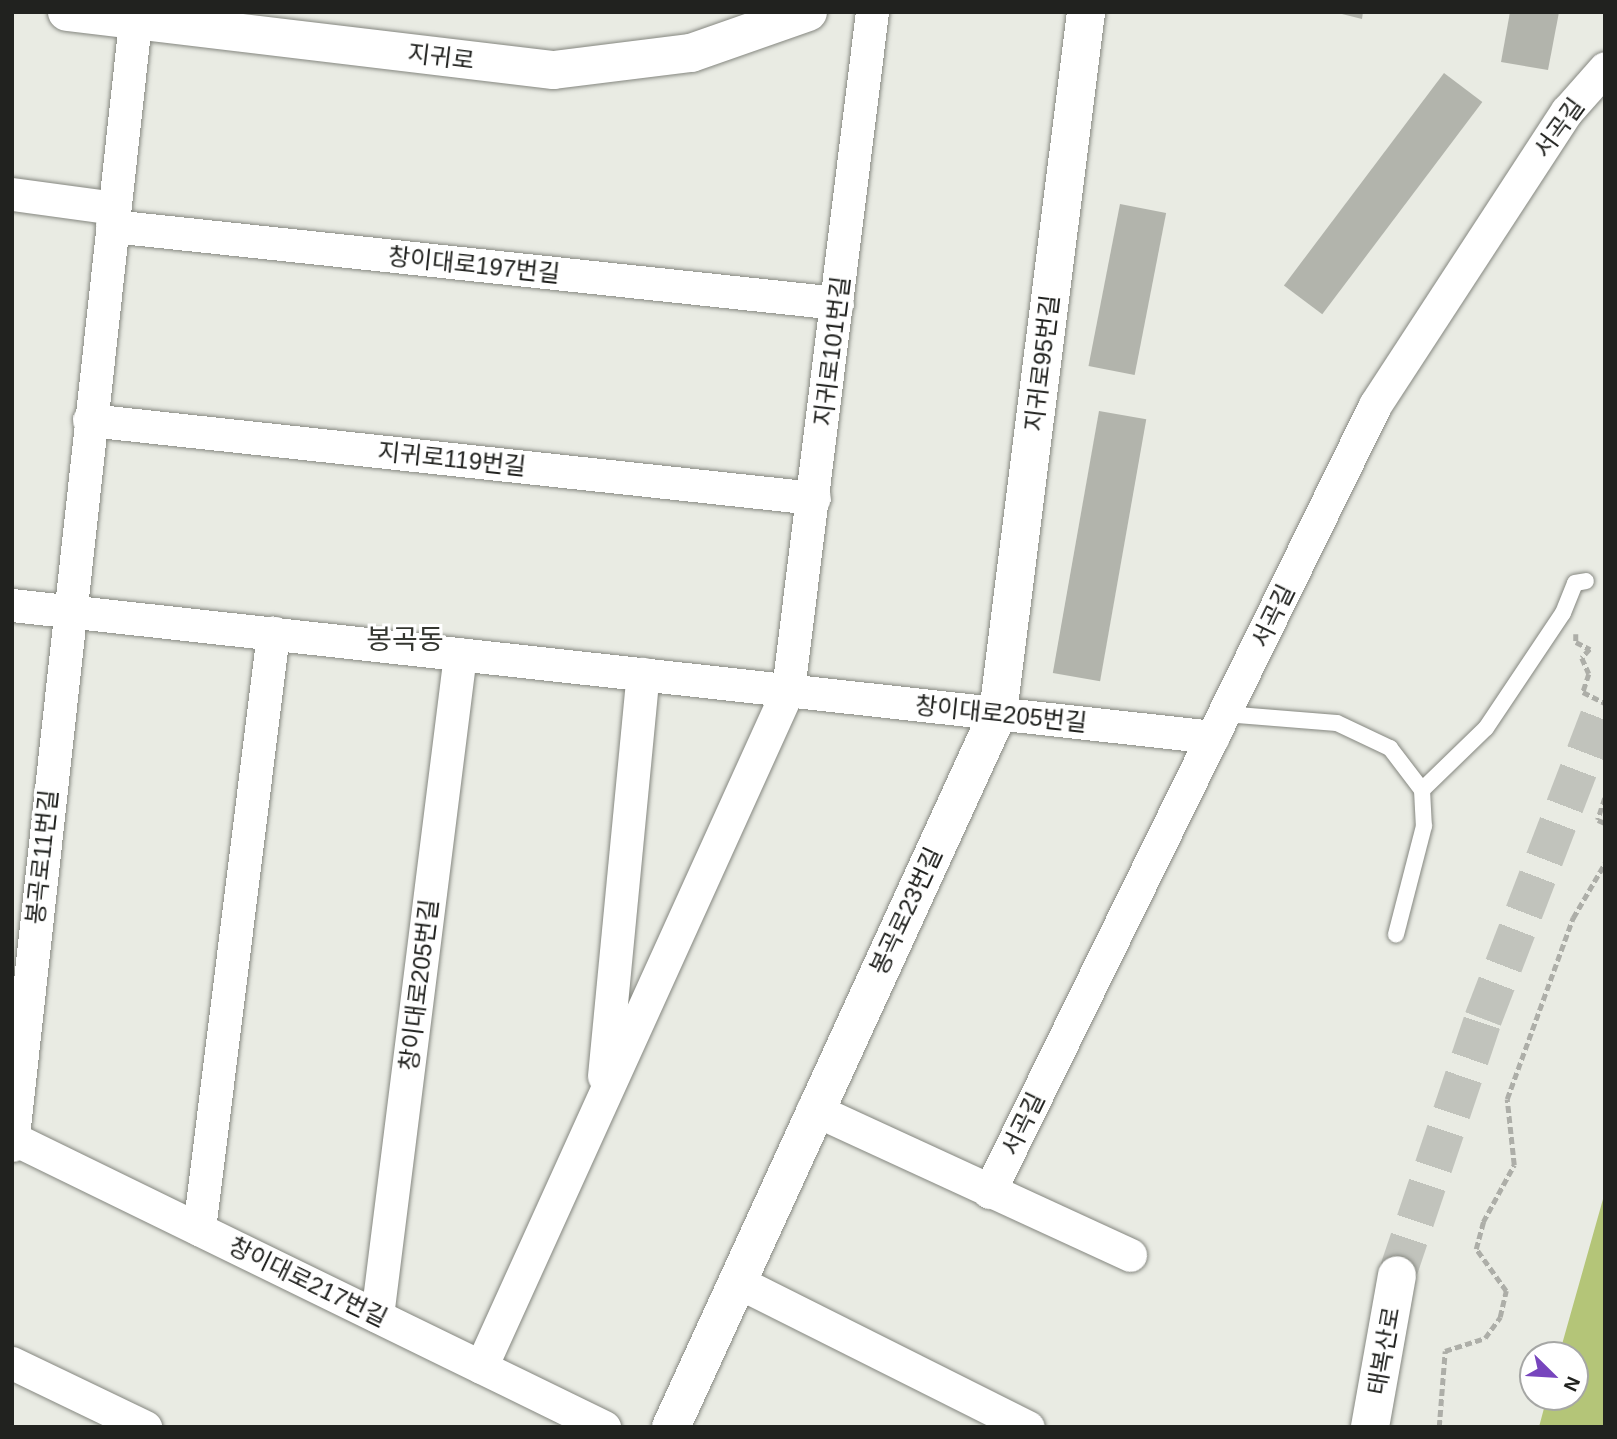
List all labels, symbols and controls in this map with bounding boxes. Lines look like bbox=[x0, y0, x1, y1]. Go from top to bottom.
street label: 지귀로 bbox=[406, 39, 476, 75]
street label: 서곡길 bbox=[1528, 93, 1590, 163]
street label: 창이대로197번길 bbox=[387, 242, 561, 288]
street label: 지귀로101번길 bbox=[809, 275, 855, 427]
street label: 지귀로95번길 bbox=[1019, 293, 1065, 433]
street label: 지귀로119번길 bbox=[377, 437, 527, 481]
street label: 서곡길 bbox=[1246, 580, 1300, 652]
district label: 봉곡동 bbox=[366, 623, 444, 657]
street label: 창이대로205번길 bbox=[914, 691, 1088, 737]
street label: 봉곡로11번길 bbox=[21, 788, 63, 926]
street label: 봉곡로23번길 bbox=[864, 843, 948, 979]
street label: 창이대로205번길 bbox=[394, 898, 444, 1072]
street label: 서곡길 bbox=[996, 1088, 1050, 1160]
street label: 창이대로217번길 bbox=[224, 1231, 392, 1333]
street label: 태복산로 bbox=[1362, 1305, 1406, 1397]
north arrow bbox=[1519, 1341, 1589, 1411]
text: N bbox=[1559, 1373, 1584, 1394]

